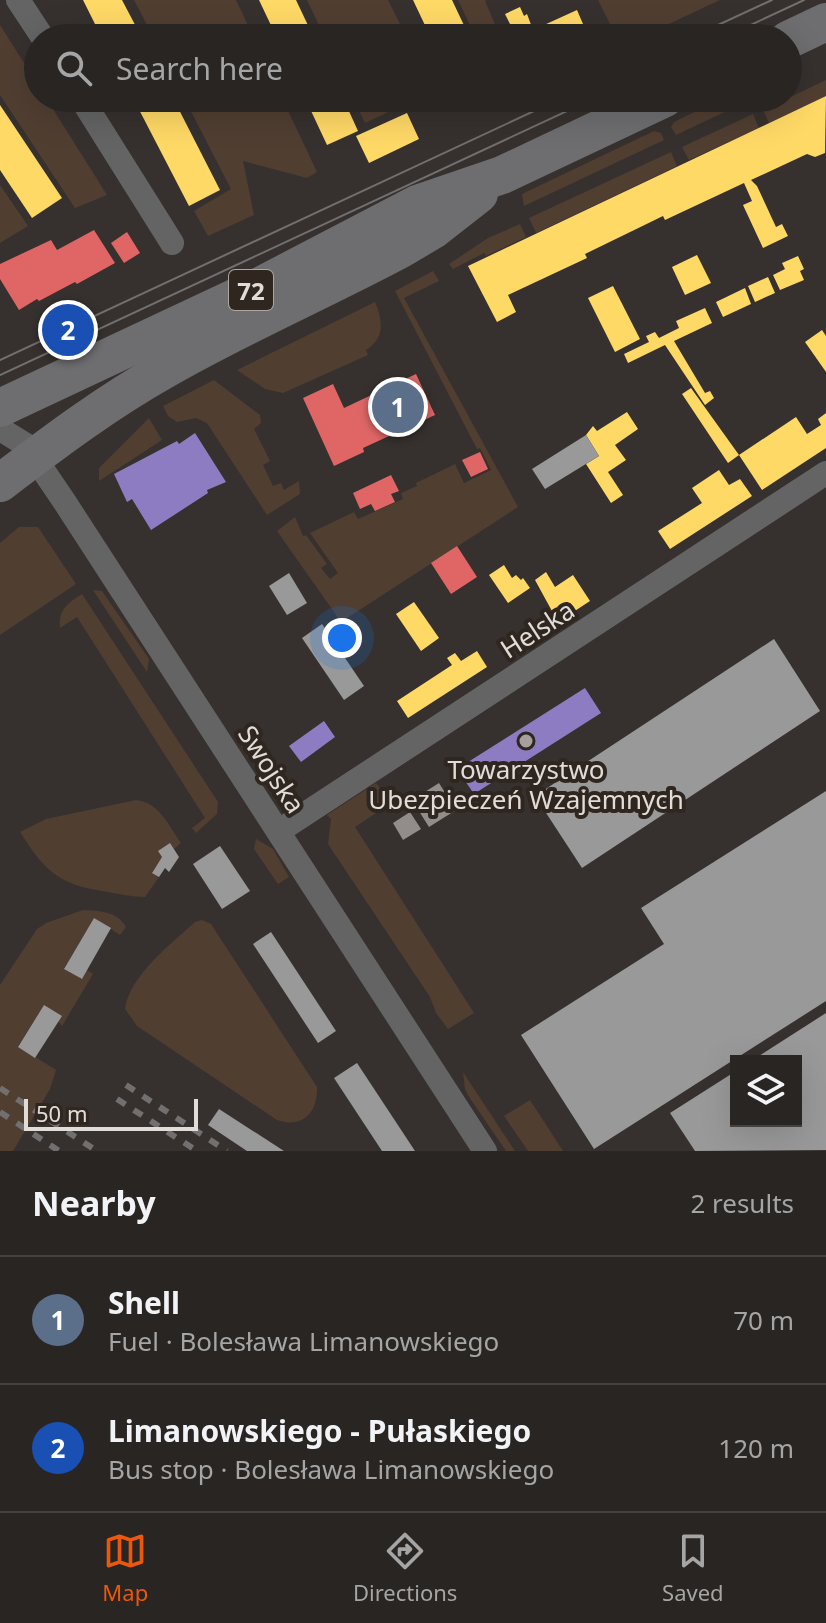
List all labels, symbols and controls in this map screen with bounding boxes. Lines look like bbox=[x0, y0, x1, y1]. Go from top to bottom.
search box bbox=[24, 24, 802, 112]
icon: search bbox=[52, 46, 96, 90]
text: Search here bbox=[116, 48, 283, 89]
road number: 72 bbox=[229, 270, 273, 310]
pin: 2 bbox=[42, 300, 94, 360]
pin: 1 bbox=[372, 377, 424, 437]
street label: Helska bbox=[493, 592, 581, 666]
your location bbox=[322, 618, 362, 658]
street label: Swojska bbox=[230, 718, 314, 820]
marker: Towarzystwo Ubezpieczeń Wzajemnych bbox=[517, 732, 535, 750]
place label: Towarzystwo Ubezpieczeń Wzajemnych bbox=[368, 751, 684, 817]
map controls bbox=[730, 1055, 802, 1127]
button: layers bbox=[730, 1055, 802, 1127]
scale bar bbox=[24, 1095, 198, 1131]
text: 50 m bbox=[36, 1098, 87, 1128]
text: Nearby bbox=[32, 1180, 156, 1226]
text: 2 results bbox=[690, 1185, 794, 1221]
text: Shell bbox=[108, 1282, 180, 1323]
text: 1 bbox=[51, 1302, 65, 1338]
text: 70 m bbox=[733, 1302, 794, 1338]
text: Fuel · Bolesława Limanowskiego bbox=[108, 1323, 499, 1359]
text: Limanowskiego - Pułaskiego bbox=[108, 1410, 531, 1451]
text: 2 bbox=[51, 1430, 65, 1466]
text: 120 m bbox=[718, 1430, 794, 1466]
text: Bus stop · Bolesława Limanowskiego bbox=[108, 1451, 554, 1487]
tab: Map bbox=[102, 1529, 148, 1607]
tab: Directions bbox=[353, 1529, 457, 1607]
tab: Saved bbox=[662, 1529, 724, 1607]

